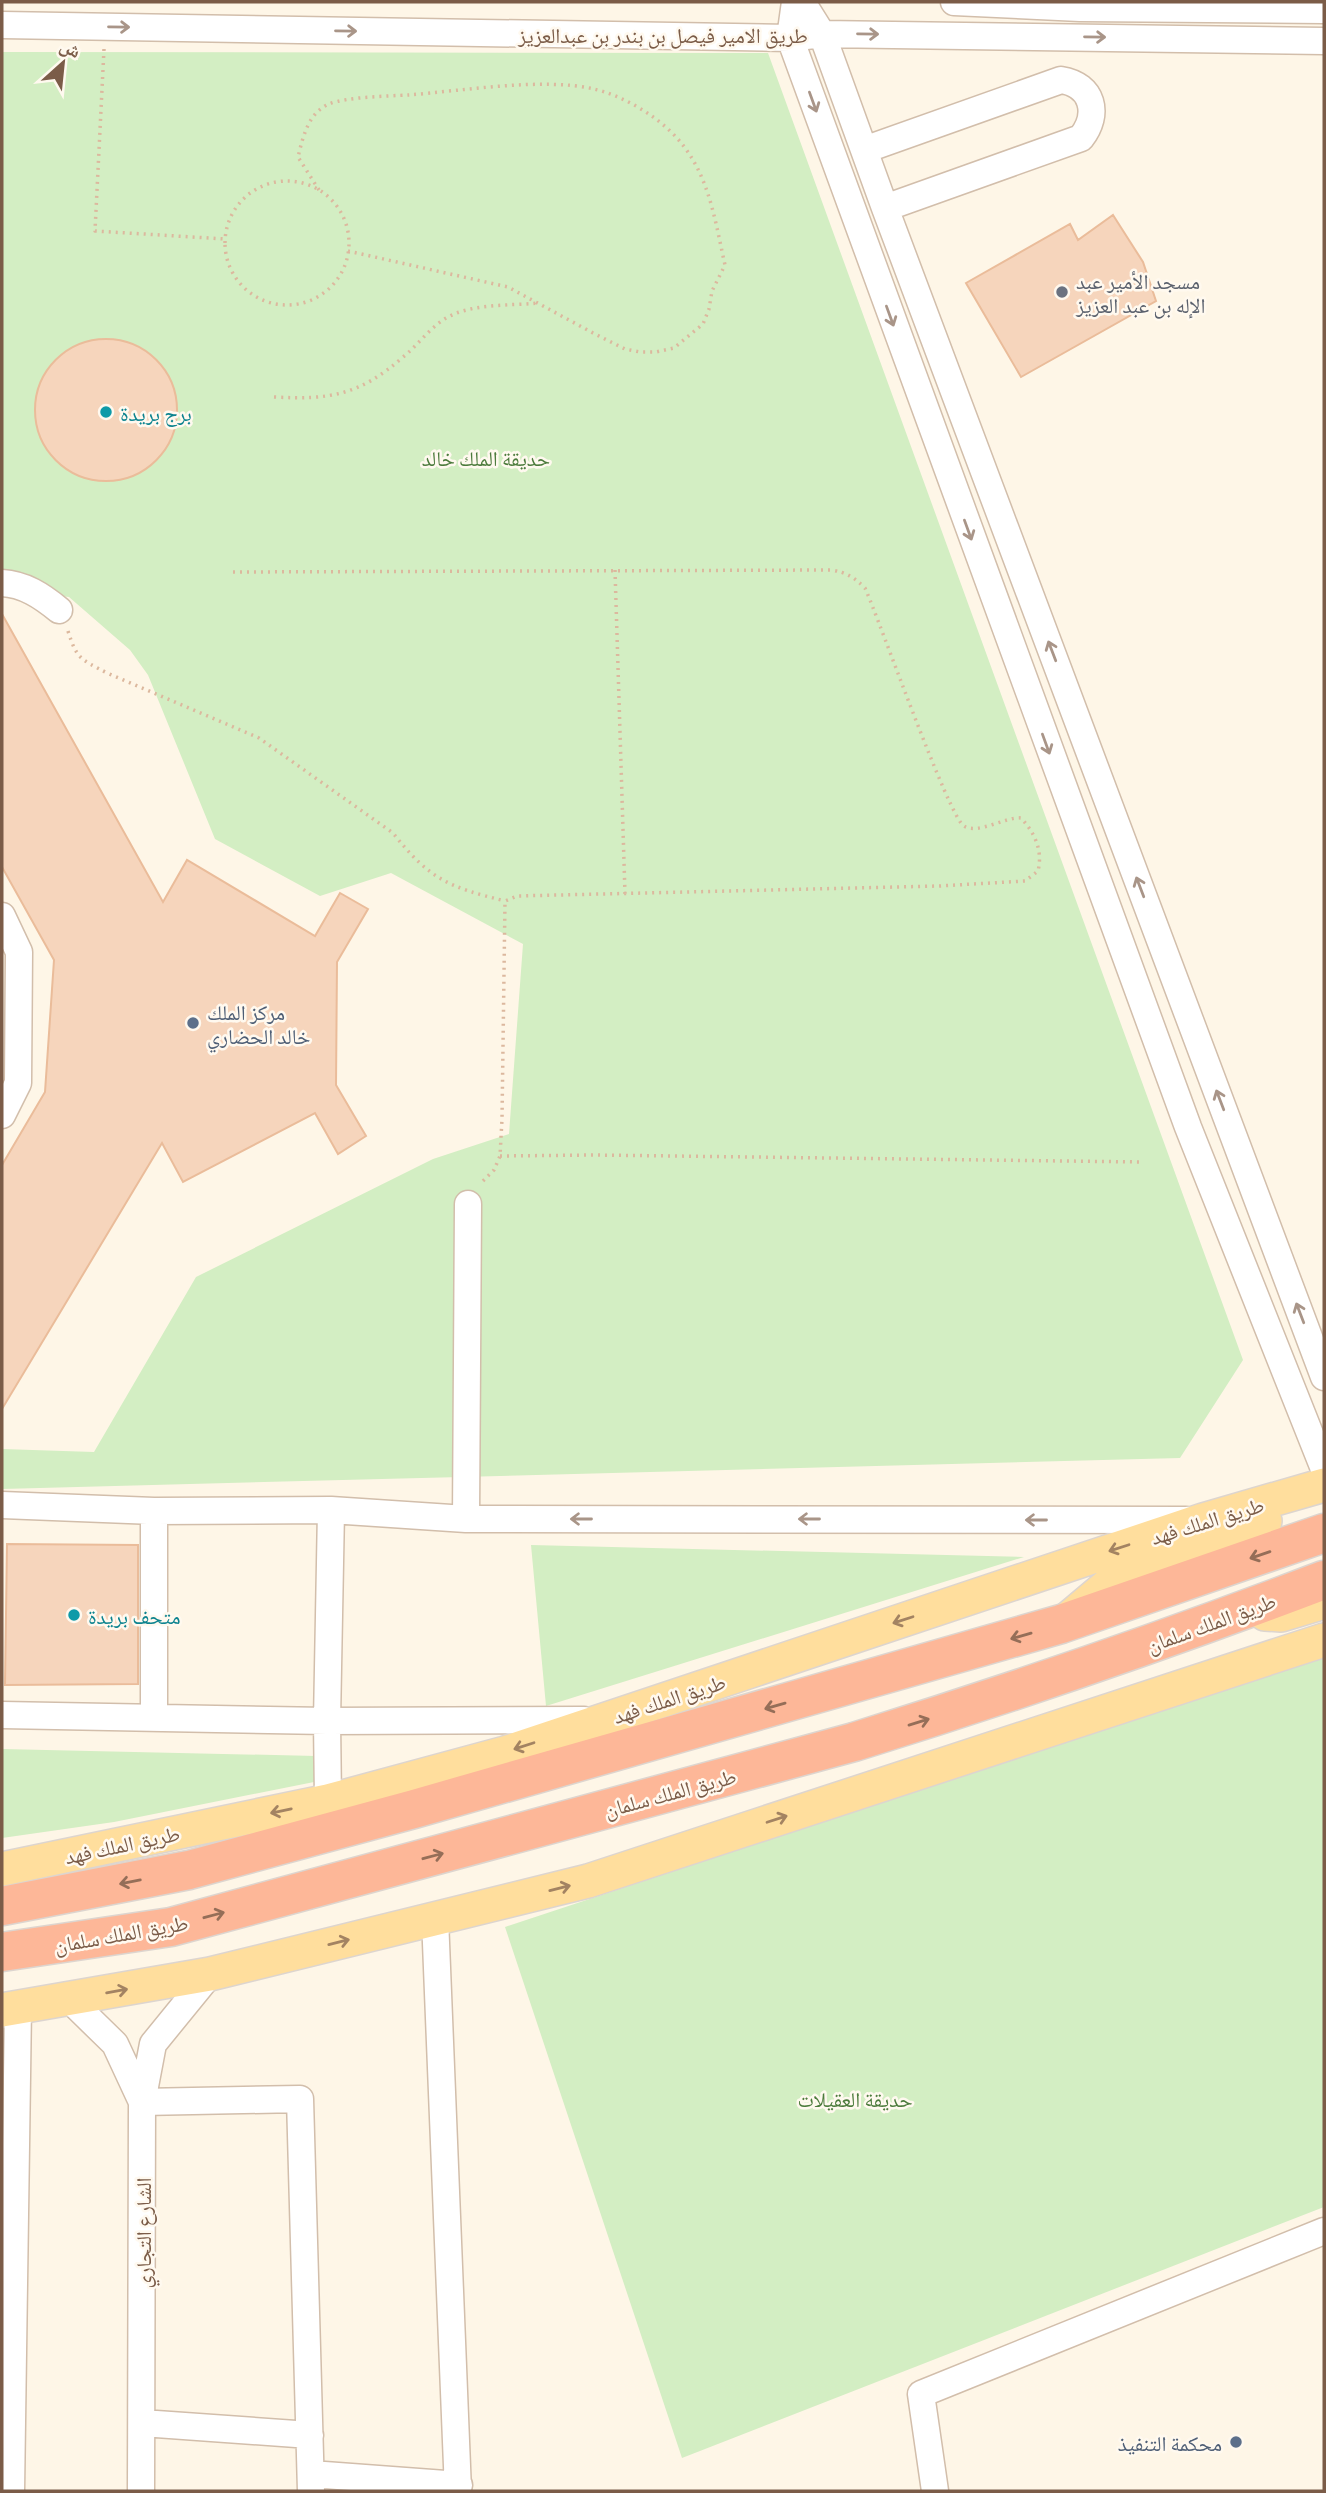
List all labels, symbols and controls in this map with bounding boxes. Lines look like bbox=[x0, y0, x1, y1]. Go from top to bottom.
one-way arrow bbox=[107, 20, 130, 34]
street label: طريق الامير فيصل بن بندر بن عبدالعزيز bbox=[517, 22, 808, 49]
one-way arrow bbox=[335, 24, 358, 38]
one-way arrow bbox=[856, 27, 879, 41]
north arrow bbox=[28, 28, 98, 98]
one-way arrow bbox=[1083, 31, 1106, 44]
text: ش bbox=[56, 33, 85, 63]
one-way arrow bbox=[808, 91, 820, 113]
place label: مسجد الأمير عبد الإله بن عبد العزيز bbox=[1075, 268, 1206, 319]
marker: مسجد الأمير عبد الإله بن عبد العزيز bbox=[1054, 284, 1070, 300]
one-way arrow bbox=[885, 305, 897, 327]
place label: برج بريدة bbox=[120, 400, 192, 427]
marker: برج بريدة bbox=[98, 404, 114, 420]
park label: حديقة الملك خالد bbox=[422, 445, 550, 470]
one-way arrow bbox=[963, 519, 975, 541]
one-way arrow bbox=[1044, 640, 1057, 662]
one-way arrow bbox=[1041, 732, 1053, 754]
one-way arrow bbox=[1133, 876, 1146, 898]
place label: مركز الملك خالد الحضاري bbox=[207, 999, 310, 1053]
marker: مركز الملك خالد الحضاري bbox=[185, 1015, 201, 1031]
one-way arrow bbox=[1213, 1089, 1226, 1111]
one-way arrow bbox=[1293, 1302, 1306, 1324]
street label: طريق الملك فهد bbox=[1147, 1491, 1267, 1551]
one-way arrow bbox=[570, 1512, 593, 1526]
one-way arrow bbox=[798, 1512, 821, 1526]
one-way arrow bbox=[1025, 1513, 1048, 1527]
one-way arrow bbox=[1108, 1543, 1130, 1555]
one-way arrow bbox=[1249, 1550, 1271, 1562]
street label: طريق الملك سلمان bbox=[1143, 1587, 1280, 1659]
place label: متحف بريدة bbox=[88, 1603, 180, 1628]
marker: متحف بريدة bbox=[66, 1607, 82, 1623]
one-way arrow bbox=[892, 1615, 914, 1627]
one-way arrow bbox=[1010, 1630, 1032, 1643]
street label: طريق الملك فهد bbox=[610, 1668, 729, 1730]
one-way arrow bbox=[764, 1700, 786, 1713]
one-way arrow bbox=[907, 1714, 929, 1727]
one-way arrow bbox=[514, 1741, 536, 1753]
street label: طريق الملك سلمان bbox=[601, 1762, 739, 1824]
one-way arrow bbox=[270, 1805, 293, 1819]
one-way arrow bbox=[766, 1811, 788, 1824]
street label: طريق الملك فهد bbox=[62, 1820, 182, 1870]
one-way arrow bbox=[421, 1849, 444, 1862]
one-way arrow bbox=[119, 1875, 142, 1889]
one-way arrow bbox=[549, 1881, 571, 1894]
one-way arrow bbox=[202, 1908, 224, 1921]
street label: طريق الملك سلمان bbox=[52, 1909, 190, 1959]
one-way arrow bbox=[328, 1935, 350, 1948]
one-way arrow bbox=[106, 1984, 128, 1997]
park label: حديقة العقيلات bbox=[797, 2086, 913, 2111]
street label: الشارع التجاري bbox=[130, 2177, 160, 2289]
place label: محكمة التنفيذ bbox=[1118, 2430, 1222, 2455]
marker: محكمة التنفيذ bbox=[1228, 2434, 1244, 2450]

